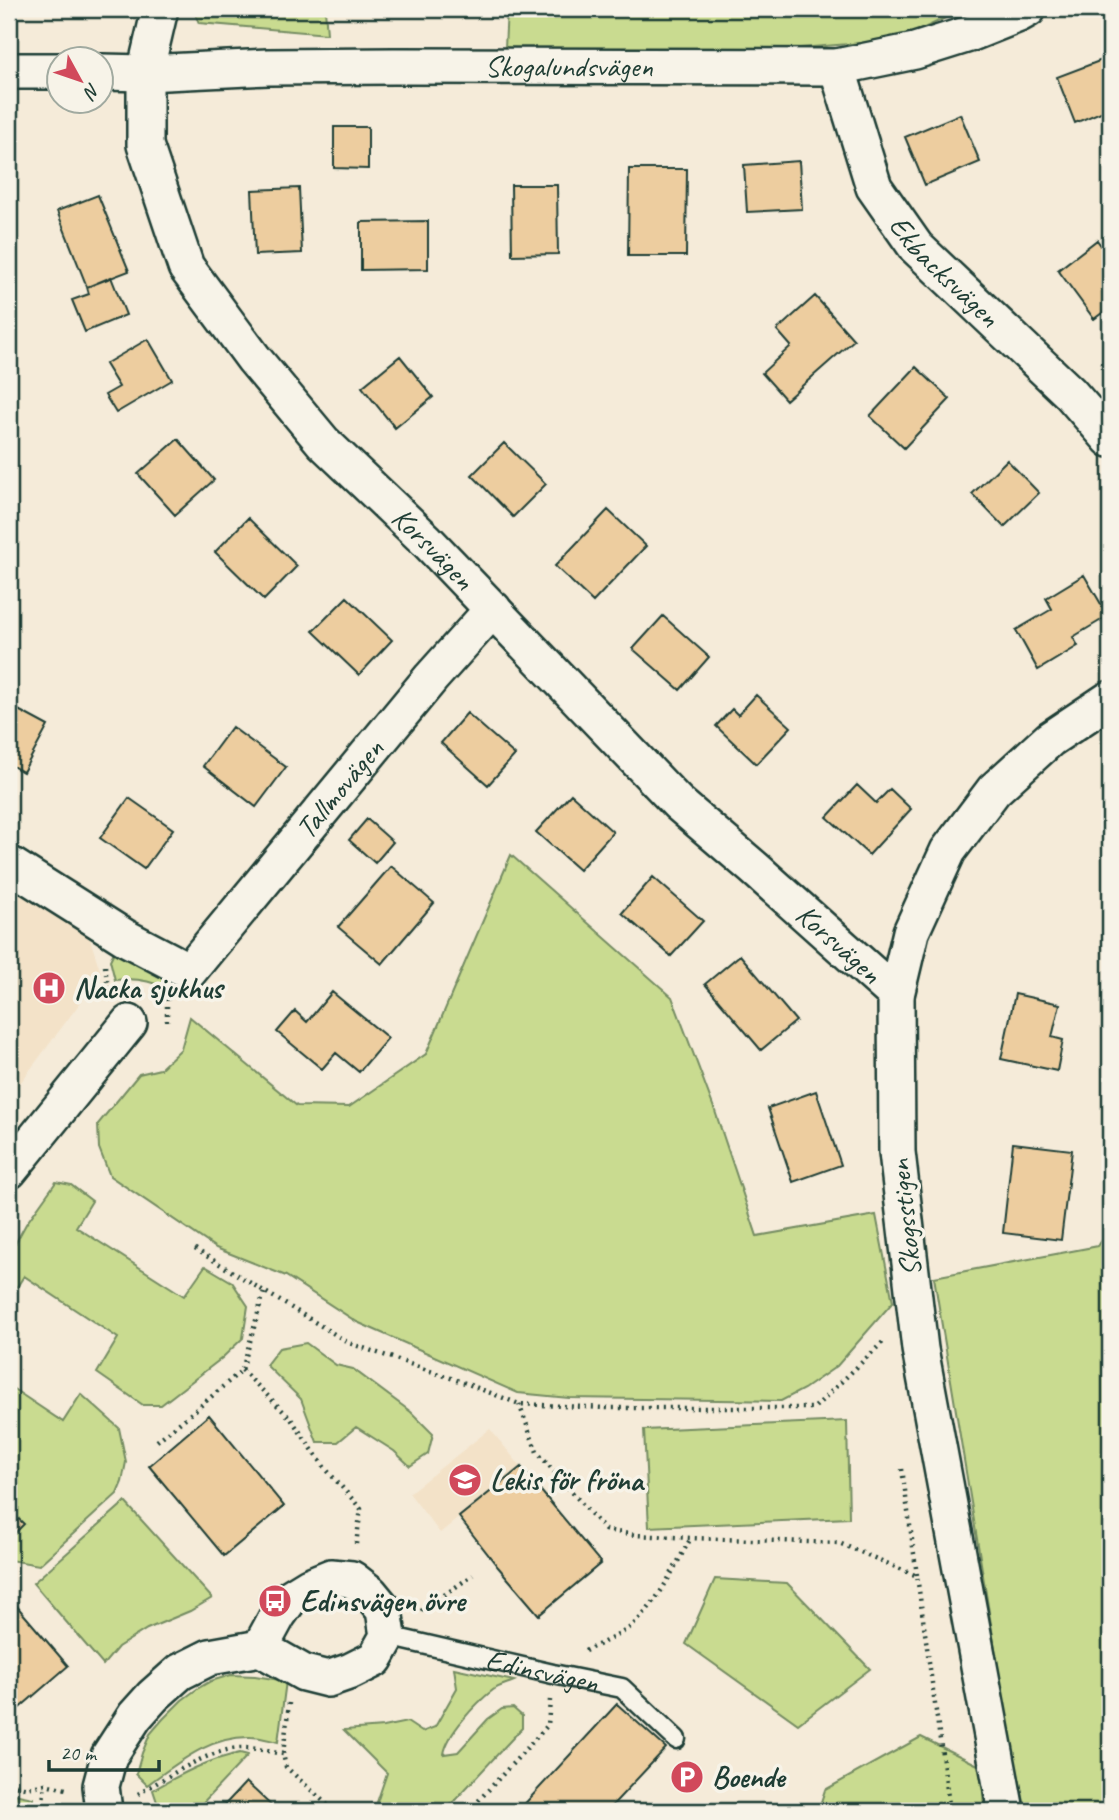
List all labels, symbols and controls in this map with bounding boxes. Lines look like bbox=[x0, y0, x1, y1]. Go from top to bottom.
north arrow bbox=[46, 46, 116, 116]
street label: Skogalundsvägen bbox=[485, 47, 653, 86]
text: N bbox=[77, 78, 105, 105]
street label: Ekbacksvägen bbox=[881, 208, 1008, 336]
street label: Korsvägen bbox=[384, 499, 483, 598]
street label: Tallmovägen bbox=[287, 730, 392, 847]
street label: Korsvägen bbox=[788, 896, 890, 992]
hospital icon: Nacka sjukhus bbox=[30, 969, 68, 1007]
place label: Nacka sjukhus bbox=[74, 969, 226, 1007]
street label: Skogsstigen bbox=[880, 1156, 930, 1278]
school or university icon: Lekis för fröna bbox=[446, 1461, 484, 1499]
place label: Lekis för fröna bbox=[490, 1461, 645, 1499]
bus stop icon: Edinsvägen övre bbox=[256, 1582, 294, 1620]
place label: Edinsvägen övre bbox=[300, 1582, 468, 1620]
street label: Edinsvägen bbox=[482, 1640, 602, 1702]
scale bar bbox=[49, 1729, 159, 1773]
text: 20 m bbox=[60, 1740, 98, 1766]
parking icon: Boende bbox=[668, 1758, 706, 1796]
place label: Boende bbox=[712, 1758, 786, 1796]

